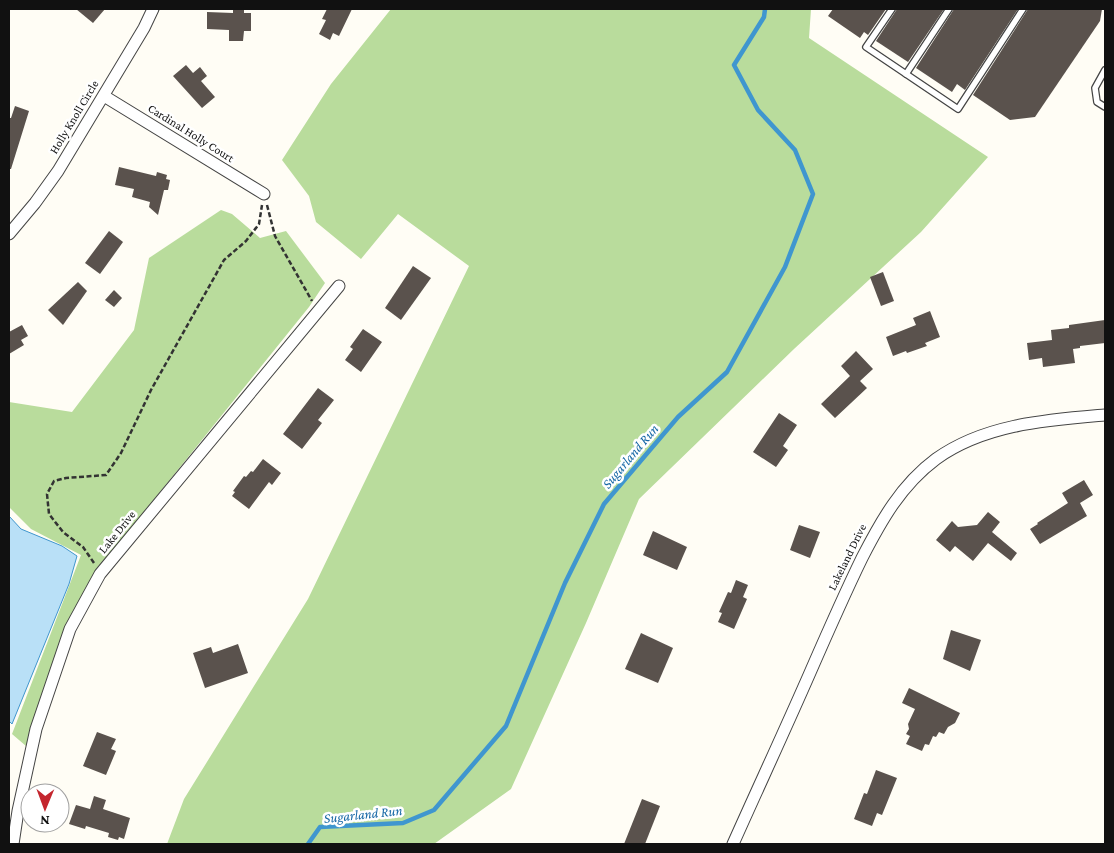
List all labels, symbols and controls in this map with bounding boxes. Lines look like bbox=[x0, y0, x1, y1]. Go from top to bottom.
street label: Holly Knoll Circle bbox=[47, 78, 101, 156]
street label: Cardinal Holly Court bbox=[145, 101, 238, 166]
water label: Sugarland Run bbox=[598, 421, 662, 491]
street label: Lake Drive bbox=[96, 508, 138, 556]
street label: Lakeland Drive bbox=[825, 521, 869, 593]
north arrow bbox=[20, 783, 70, 833]
water label: Sugarland Run bbox=[323, 802, 403, 826]
text: N bbox=[39, 813, 50, 829]

